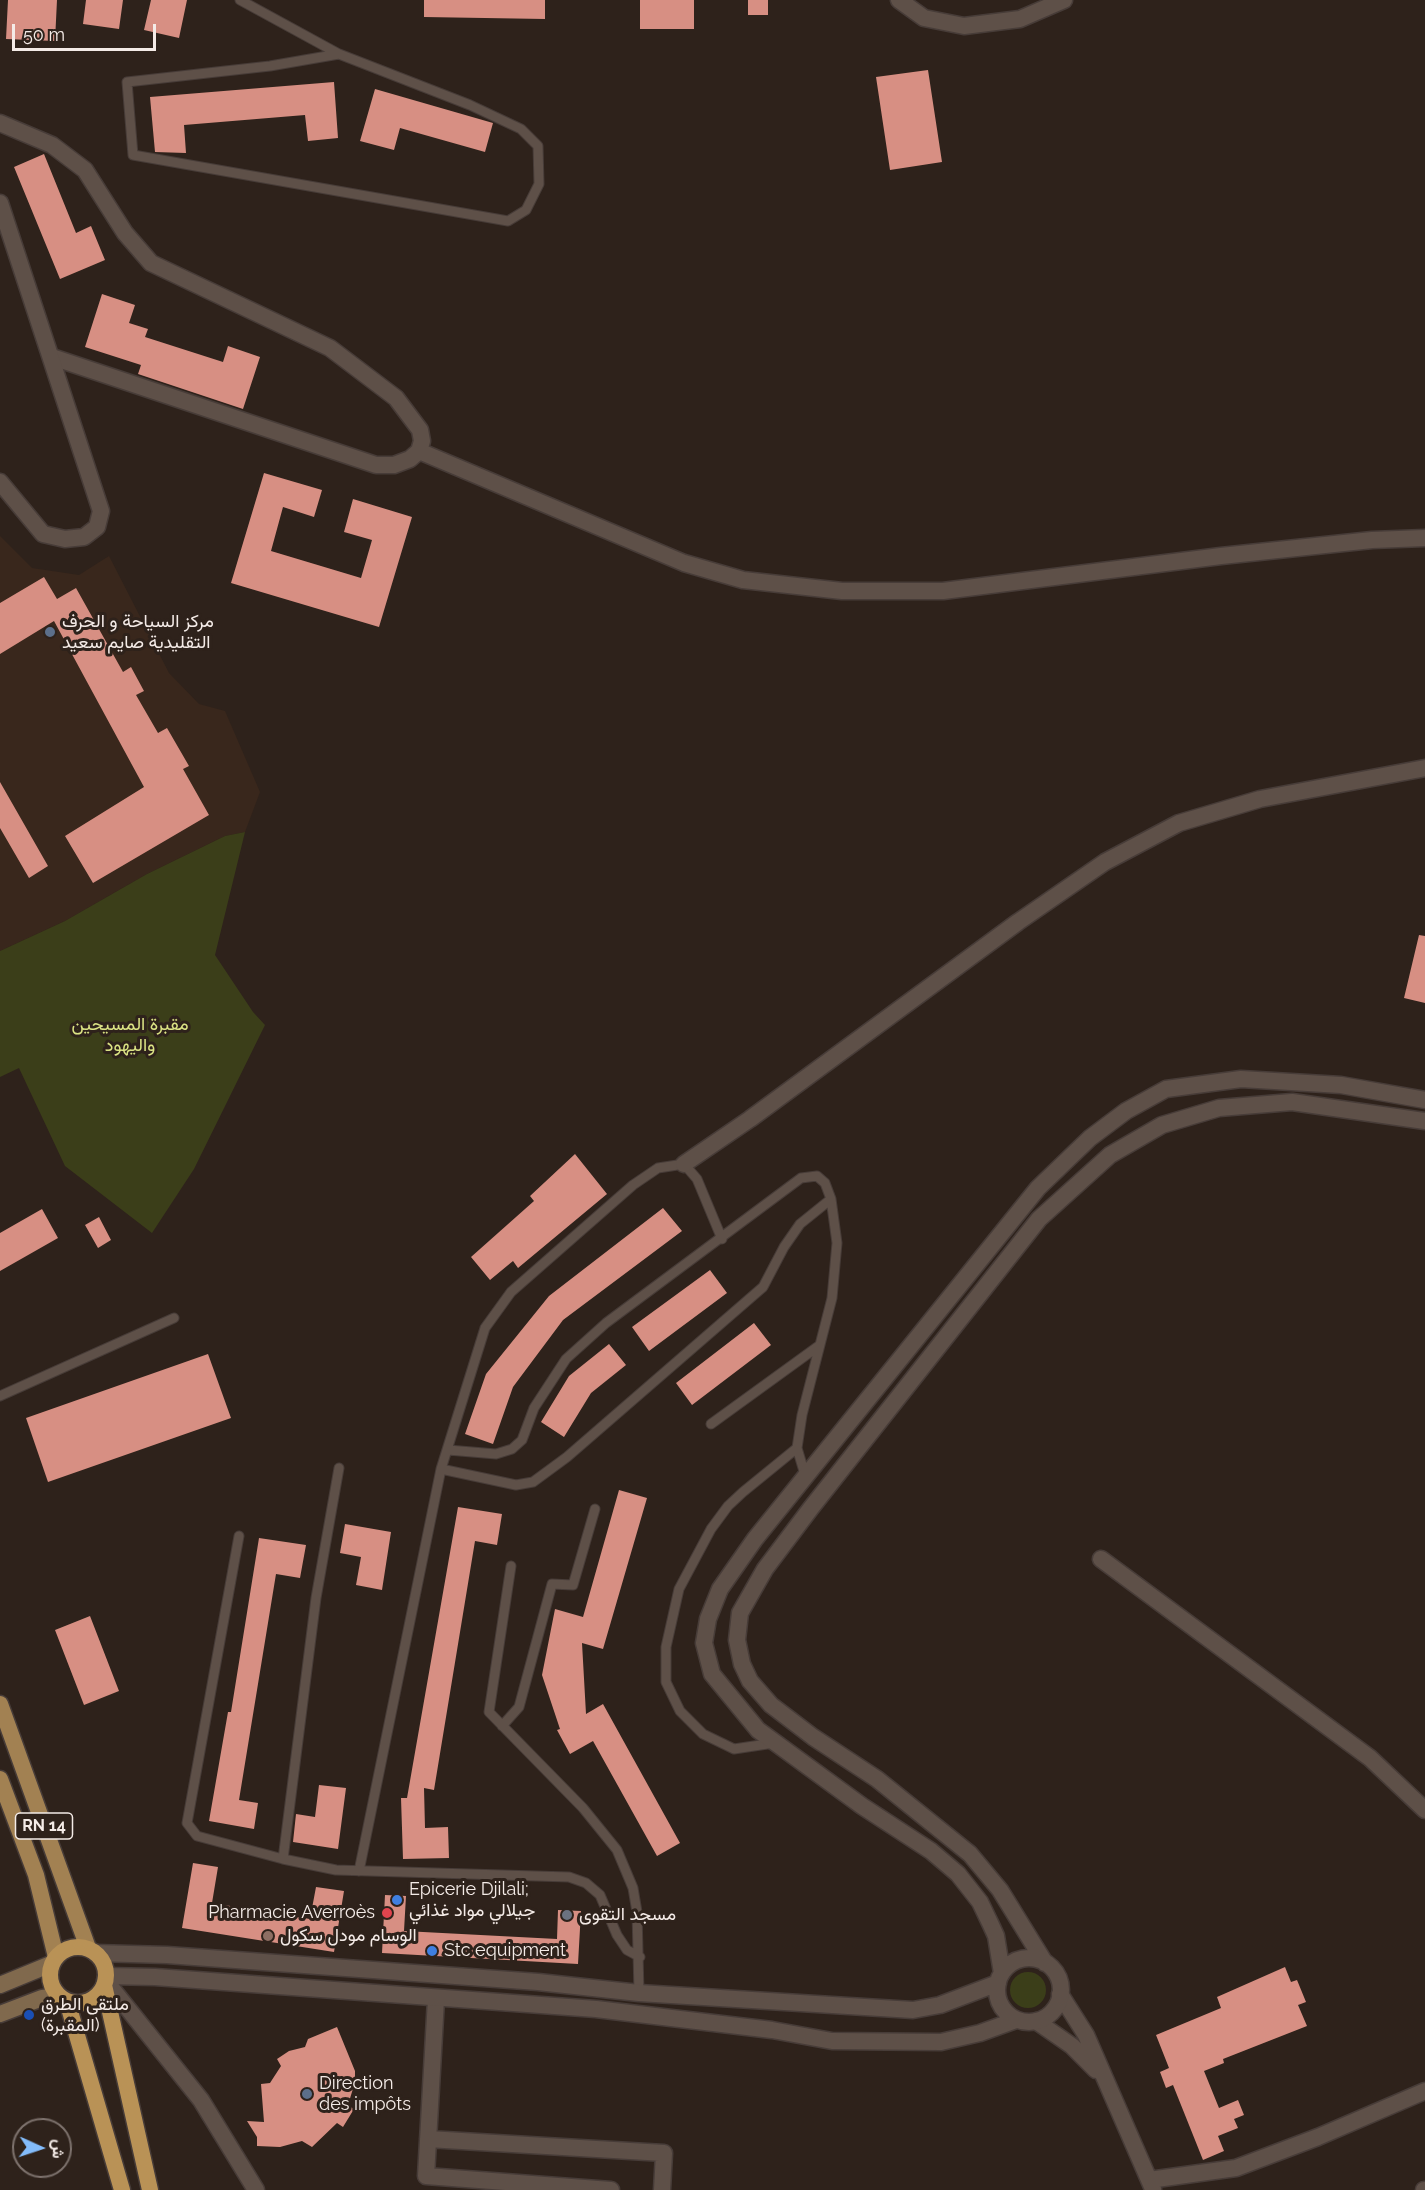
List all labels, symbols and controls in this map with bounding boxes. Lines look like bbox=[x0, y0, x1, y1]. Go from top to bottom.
scale bar bbox=[15, 12, 159, 50]
text: 50 m bbox=[23, 24, 65, 45]
place label: مركز السياحة و الحرف التقليدية صايم سعيد bbox=[62, 611, 214, 654]
marker: مركز السياحة و الحرف التقليدية صايم سعيد bbox=[43, 625, 57, 639]
park label: مقبرة المسيحين واليهود bbox=[71, 1014, 189, 1056]
road number: RN 14 bbox=[15, 1813, 72, 1839]
place label: Epicerie Djilali; جيلالي مواد غذائي bbox=[409, 1879, 535, 1922]
marker: Epicerie Djilali; جيلالي مواد غذائي bbox=[390, 1893, 404, 1907]
place label: Pharmacie Averroès bbox=[208, 1902, 375, 1924]
place label: مسجد التقوى bbox=[579, 1904, 676, 1926]
marker: Pharmacie Averroès bbox=[380, 1906, 394, 1920]
marker: مسجد التقوى bbox=[560, 1908, 574, 1922]
place label: الوسام مودل سكول bbox=[280, 1925, 417, 1947]
marker: الوسام مودل سكول bbox=[261, 1929, 275, 1943]
place label: Stc equipment bbox=[444, 1940, 566, 1962]
marker: Stc equipment bbox=[425, 1944, 439, 1958]
place label: ملتقى الطرق (المقبرة) bbox=[41, 1994, 129, 2036]
marker: ملتقى الطرق (المقبرة) bbox=[22, 2008, 36, 2022]
place label: Direction des impôts bbox=[319, 2073, 411, 2116]
marker: Direction des impôts bbox=[300, 2087, 314, 2101]
north arrow bbox=[12, 2118, 72, 2178]
text: ش bbox=[48, 2139, 68, 2159]

